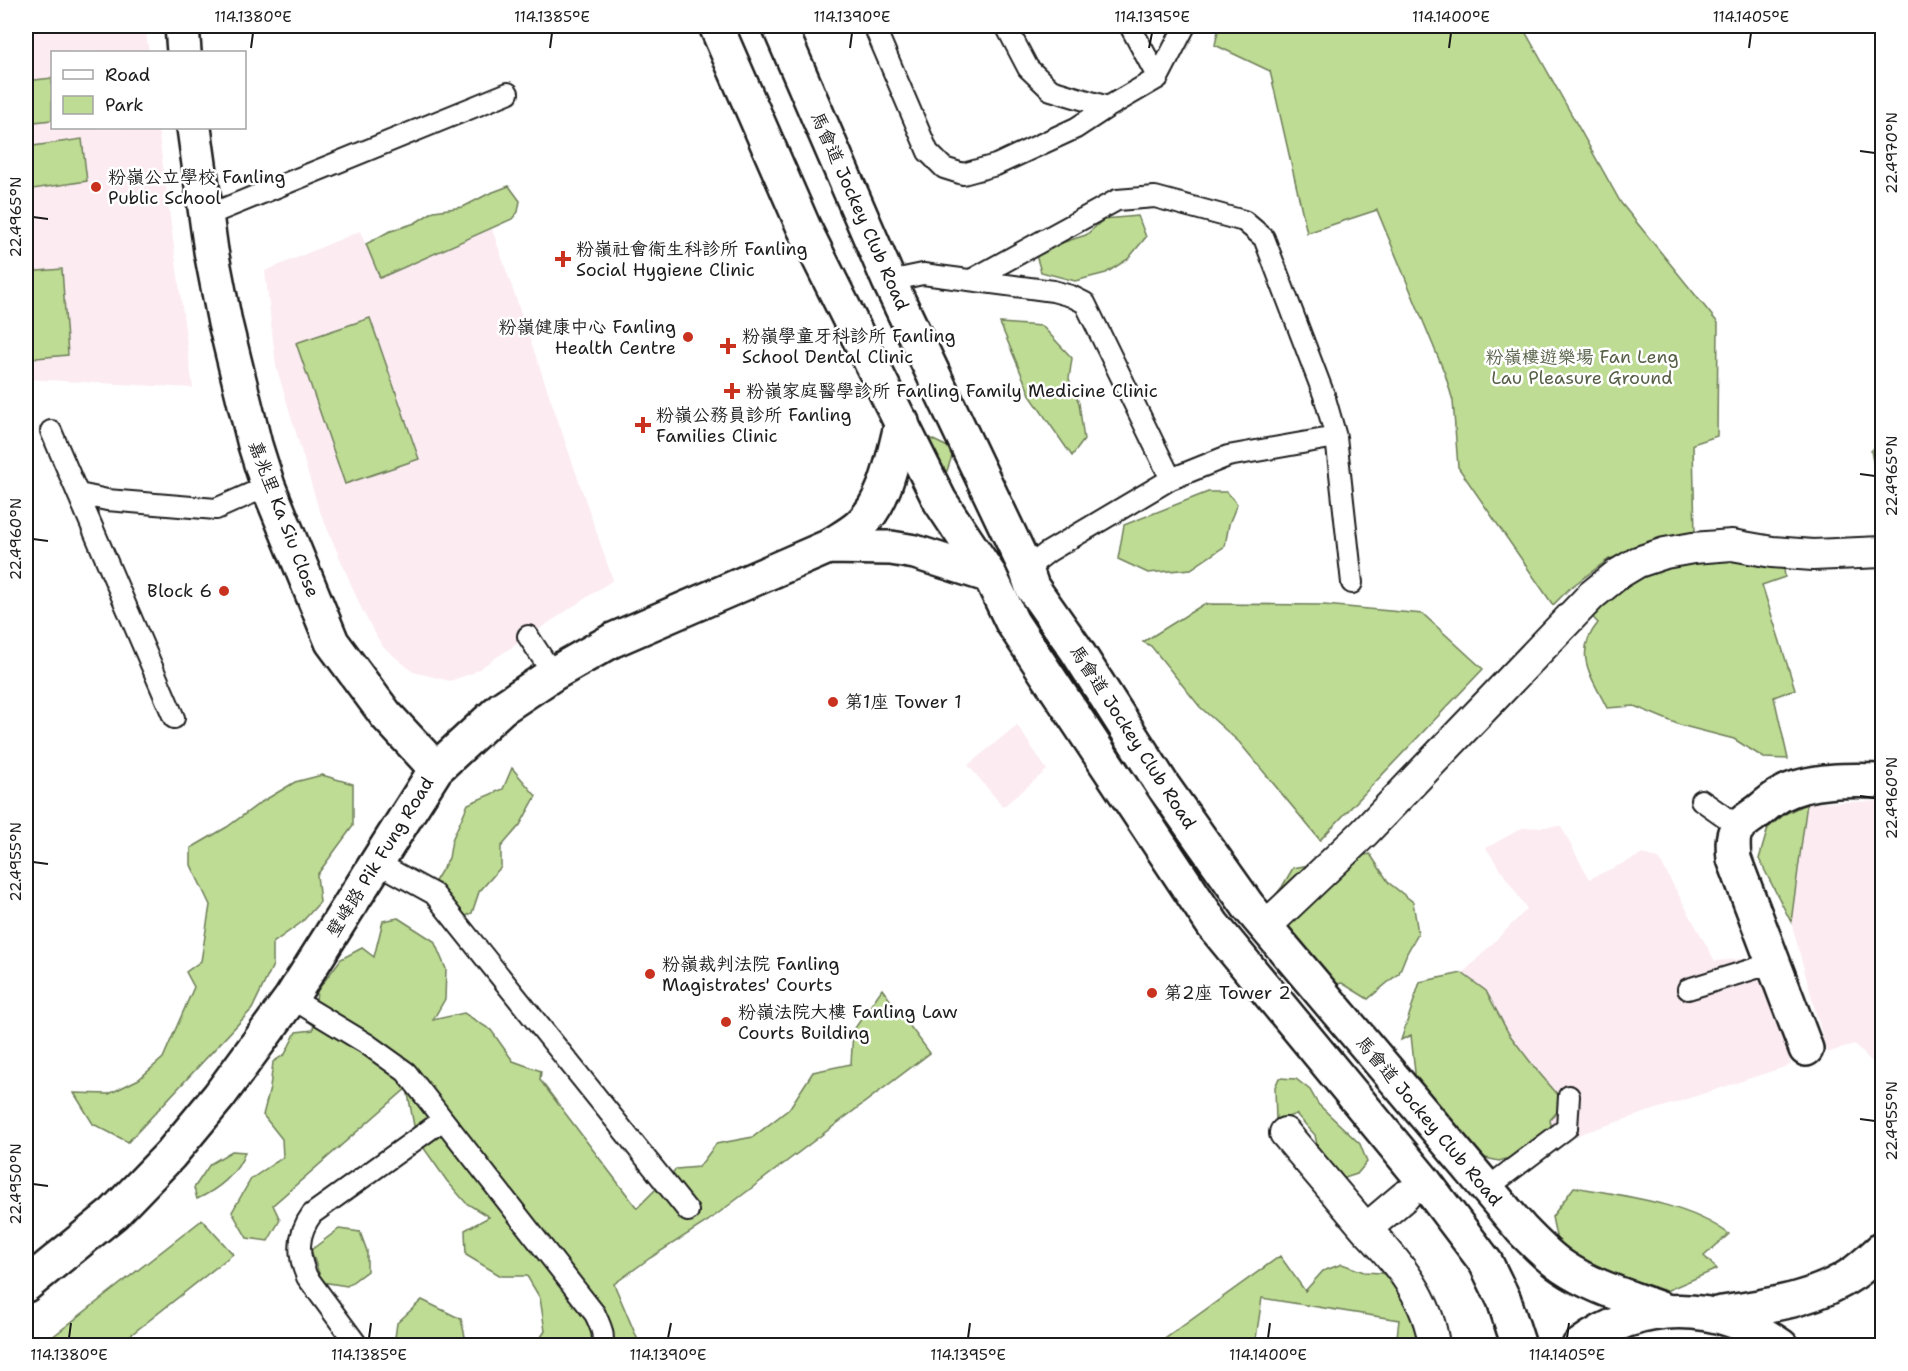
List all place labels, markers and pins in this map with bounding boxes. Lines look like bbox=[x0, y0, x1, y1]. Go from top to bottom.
place label: 粉嶺公立學校 Fanling Public School bbox=[108, 165, 286, 210]
marker: 粉嶺公立學校 Fanling Public School bbox=[89, 180, 103, 194]
place label: 粉嶺社會衞生科診所 Fanling Social Hygiene Clinic bbox=[576, 237, 808, 282]
marker: 粉嶺社會衞生科診所 Fanling Social Hygiene Clinic bbox=[554, 250, 572, 268]
place label: 粉嶺健康中心 Fanling Health Centre bbox=[498, 315, 676, 360]
place label: 粉嶺學童牙科診所 Fanling School Dental Clinic bbox=[742, 324, 956, 369]
marker: 粉嶺健康中心 Fanling Health Centre bbox=[681, 330, 695, 344]
marker: 粉嶺學童牙科診所 Fanling School Dental Clinic bbox=[719, 337, 737, 355]
place label: 粉嶺家庭醫學診所 Fanling Family Medicine Clinic bbox=[746, 379, 1158, 403]
marker: 粉嶺家庭醫學診所 Fanling Family Medicine Clinic bbox=[723, 382, 741, 400]
place label: 粉嶺公務員診所 Fanling Families Clinic bbox=[656, 403, 852, 448]
marker: 粉嶺公務員診所 Fanling Families Clinic bbox=[634, 416, 652, 434]
place label: Block 6 bbox=[147, 579, 212, 603]
marker: Block 6 bbox=[217, 584, 231, 598]
place label: 第1座 Tower 1 bbox=[845, 690, 962, 714]
marker: 第1座 Tower 1 bbox=[826, 695, 840, 709]
place label: 粉嶺裁判法院 Fanling Magistrates' Courts bbox=[662, 952, 840, 997]
marker: 粉嶺裁判法院 Fanling Magistrates' Courts bbox=[643, 967, 657, 981]
place label: 第2座 Tower 2 bbox=[1164, 981, 1291, 1005]
marker: 第2座 Tower 2 bbox=[1145, 986, 1159, 1000]
place label: 粉嶺法院大樓 Fanling Law Courts Building bbox=[738, 1000, 958, 1045]
marker: 粉嶺法院大樓 Fanling Law Courts Building bbox=[719, 1015, 733, 1029]

